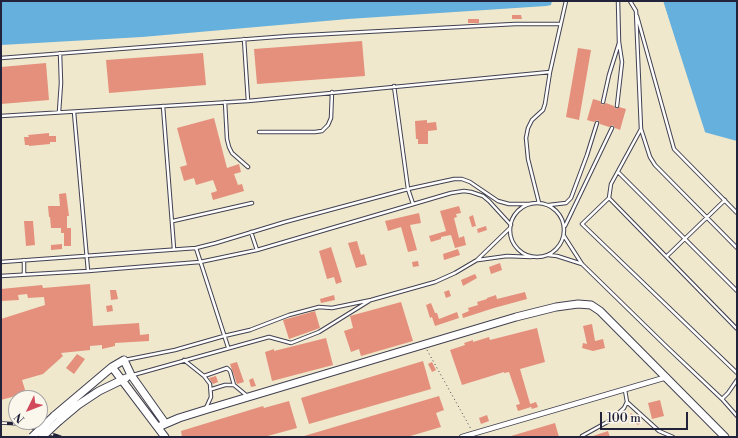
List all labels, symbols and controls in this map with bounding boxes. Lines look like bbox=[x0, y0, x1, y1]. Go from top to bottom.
north arrow bbox=[8, 390, 48, 430]
scale bar bbox=[602, 404, 690, 430]
text: N bbox=[12, 410, 28, 425]
text: 100 m bbox=[607, 411, 641, 426]

